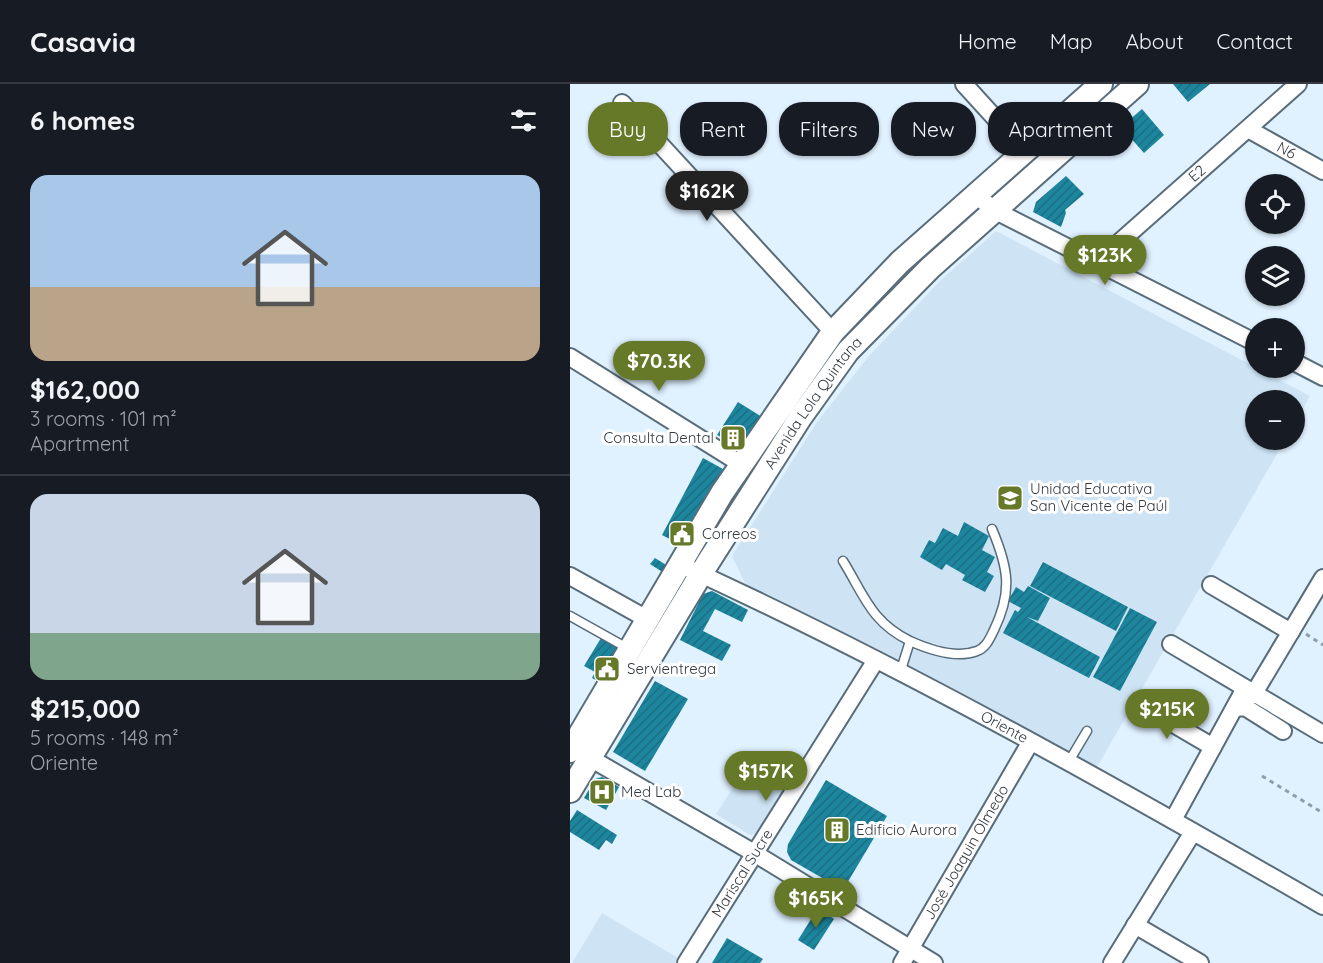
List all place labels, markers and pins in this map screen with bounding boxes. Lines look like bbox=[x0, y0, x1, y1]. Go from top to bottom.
pin: $162K bbox=[665, 171, 749, 222]
pin: $123K bbox=[1063, 235, 1147, 286]
pin: $70.3K bbox=[610, 341, 708, 392]
building icon: Consulta Dental bbox=[718, 423, 748, 453]
place label: Consulta Dental bbox=[604, 428, 714, 447]
place label: Unidad Educativa San Vicente de Paúl bbox=[1030, 479, 1167, 515]
school or university icon: Unidad Educativa San Vicente de Paúl bbox=[995, 483, 1025, 513]
public building icon: Correos bbox=[667, 519, 697, 549]
place label: Correos bbox=[702, 524, 757, 543]
public building icon: Servientrega bbox=[592, 654, 622, 684]
place label: Servientrega bbox=[627, 659, 716, 678]
pin: $215K bbox=[1125, 689, 1209, 740]
pin: $157K bbox=[724, 751, 808, 802]
hospital icon: Med Lab bbox=[587, 777, 617, 807]
place label: Med Lab bbox=[621, 782, 681, 801]
building icon: Edificio Aurora bbox=[822, 815, 852, 845]
place label: Edificio Aurora bbox=[856, 820, 957, 839]
pin: $165K bbox=[774, 878, 858, 929]

